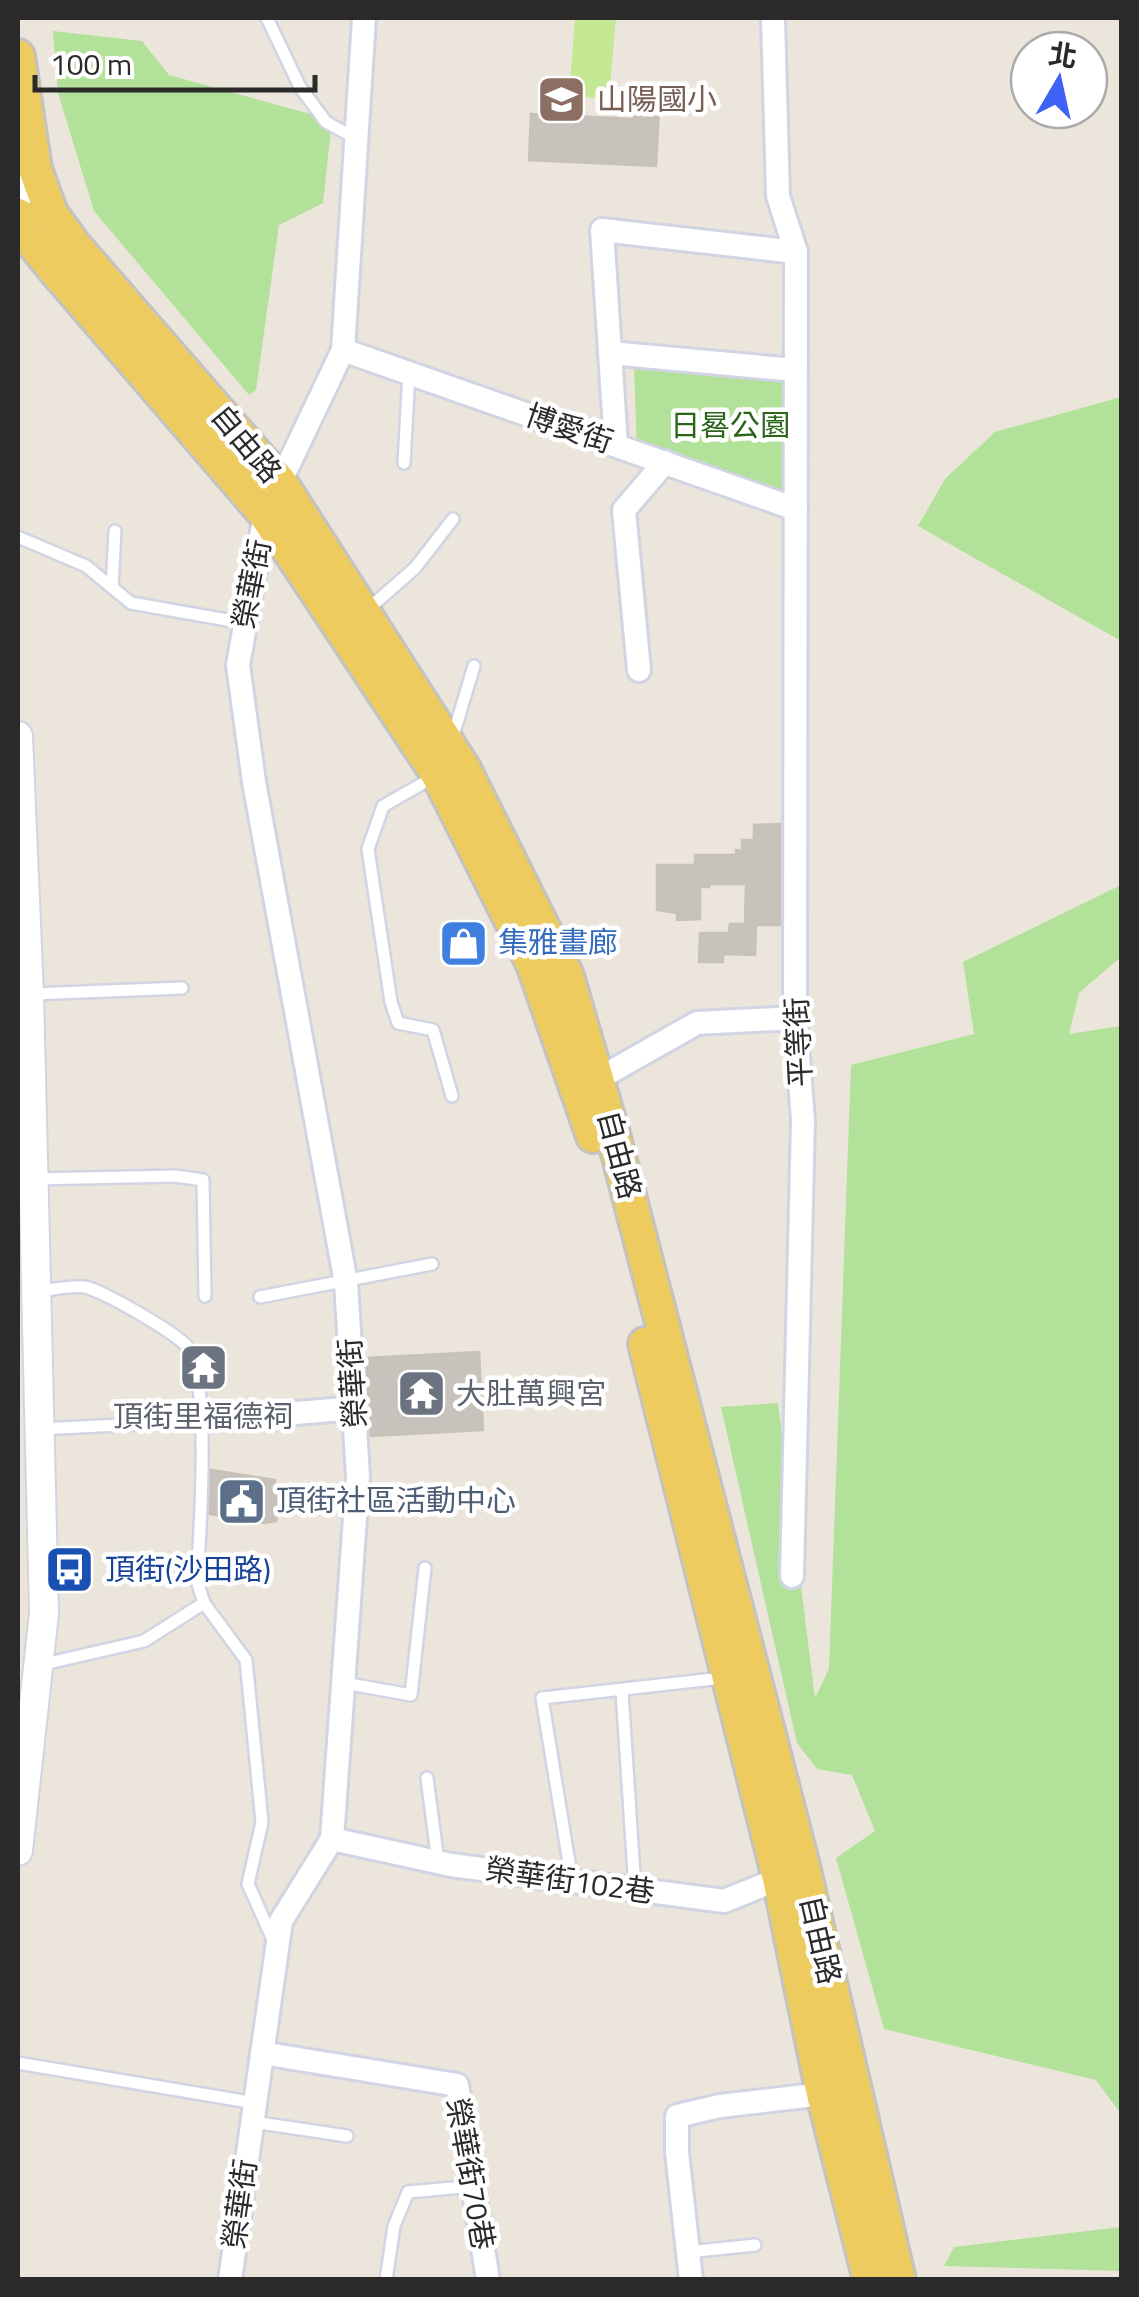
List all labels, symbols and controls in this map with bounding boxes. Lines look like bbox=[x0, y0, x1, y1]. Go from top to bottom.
scale bar bbox=[35, 30, 315, 92]
north arrow bbox=[1009, 30, 1109, 130]
text: 北 bbox=[1046, 31, 1080, 78]
text: 100 m bbox=[50, 41, 132, 87]
school or university icon: 山陽國小 bbox=[536, 74, 588, 126]
place label: 山陽國小 bbox=[597, 76, 717, 122]
street label: 博愛街 bbox=[519, 392, 619, 464]
street label: 自由路 bbox=[200, 394, 293, 493]
park label: 日晷公園 bbox=[670, 402, 790, 448]
street label: 榮華街 bbox=[220, 535, 282, 632]
shop icon: 集雅畫廊 bbox=[437, 917, 489, 969]
place label: 集雅畫廊 bbox=[498, 919, 618, 965]
street label: 平等街 bbox=[773, 996, 823, 1088]
street label: 自由路 bbox=[586, 1105, 654, 1204]
street label: 榮華街 bbox=[326, 1337, 378, 1430]
temple icon: 頂街里福德祠 bbox=[177, 1342, 229, 1394]
temple icon: 大肚萬興宮 bbox=[395, 1368, 447, 1420]
place label: 大肚萬興宮 bbox=[456, 1370, 606, 1416]
place label: 頂街里福德祠 bbox=[113, 1393, 293, 1439]
public building icon: 頂街社區活動中心 bbox=[215, 1475, 267, 1527]
place label: 頂街社區活動中心 bbox=[276, 1477, 516, 1523]
bus stop icon: 頂街(沙田路) bbox=[44, 1544, 96, 1596]
place label: 頂街(沙田路) bbox=[105, 1546, 271, 1592]
street label: 榮華街102巷 bbox=[483, 1845, 658, 1915]
street label: 自由路 bbox=[788, 1891, 854, 1989]
street label: 榮華街70巷 bbox=[435, 2094, 507, 2253]
street label: 榮華街 bbox=[210, 2156, 268, 2252]

